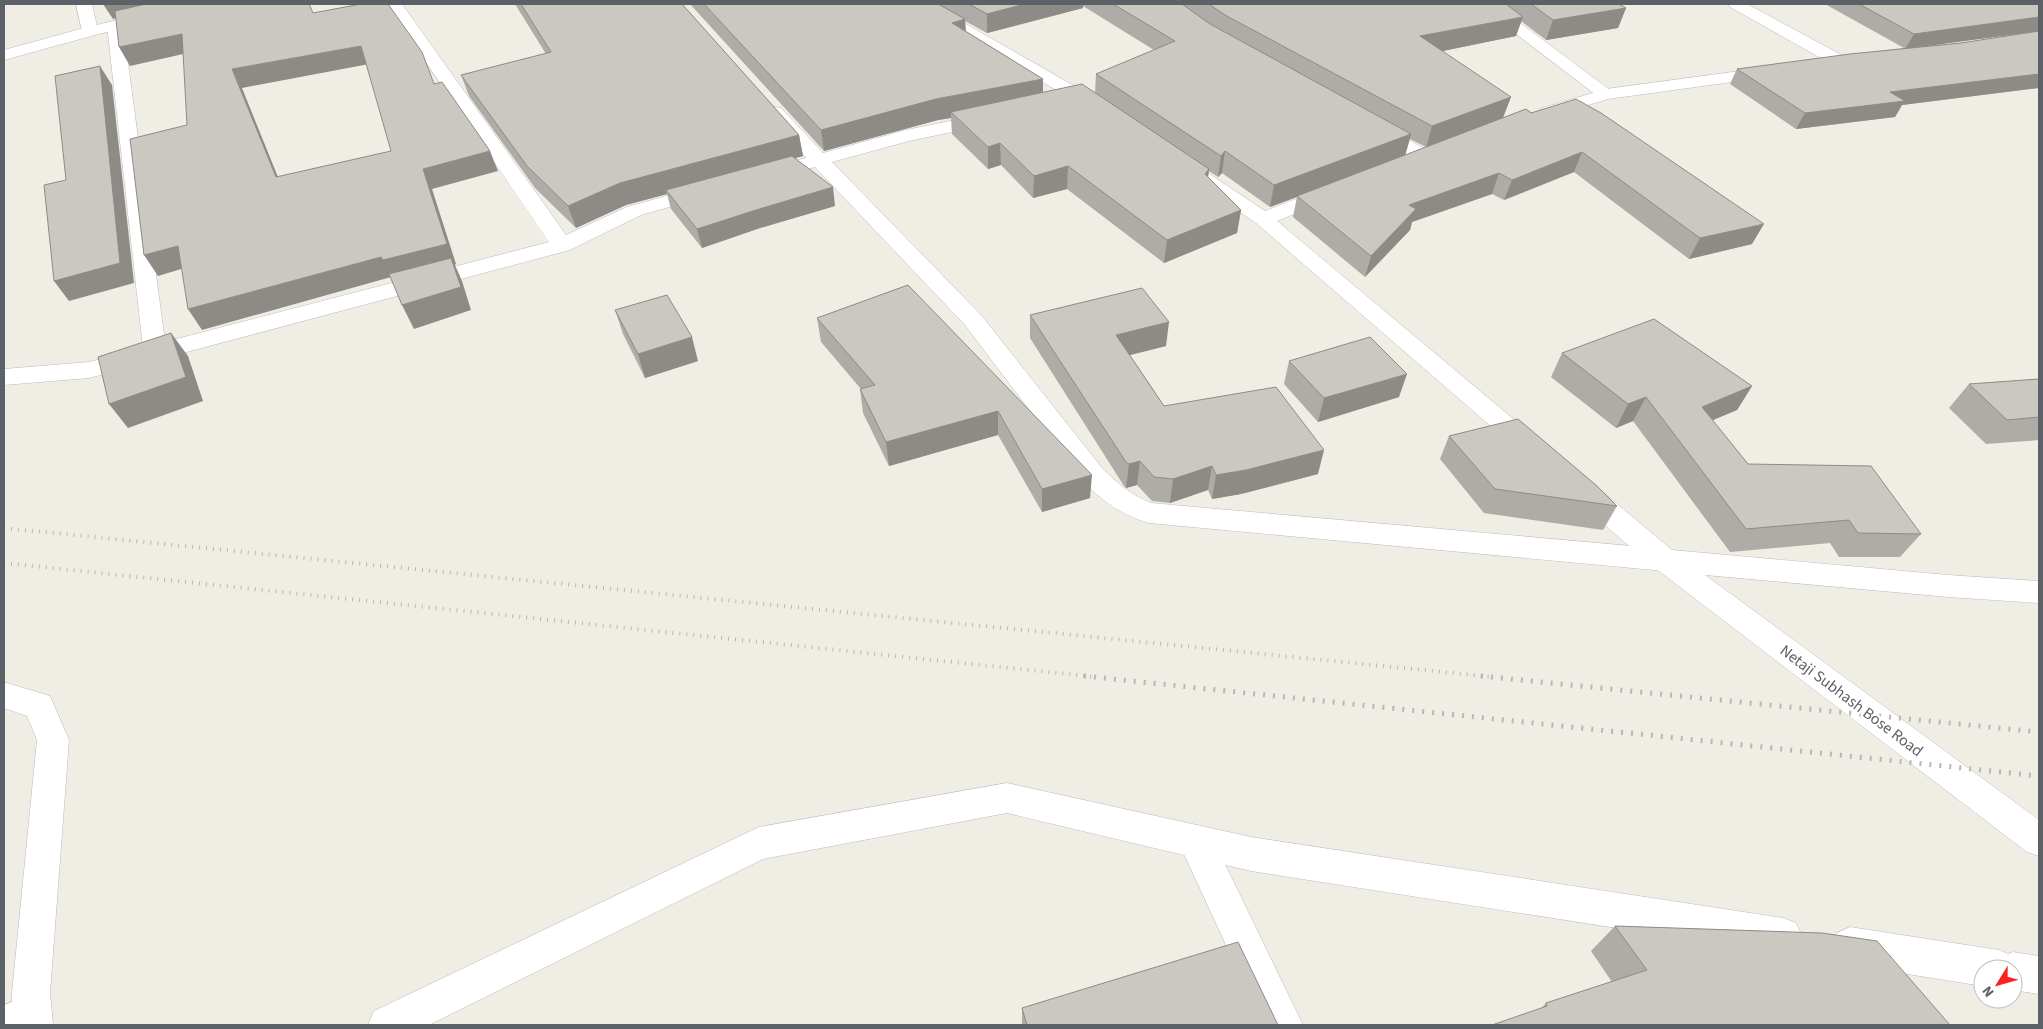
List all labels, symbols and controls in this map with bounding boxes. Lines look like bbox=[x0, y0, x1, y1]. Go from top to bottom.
street label: Netaji Subhash Bose Road bbox=[1775, 640, 1928, 762]
north arrow bbox=[1973, 959, 2023, 1009]
text: N bbox=[1978, 981, 1999, 1001]

